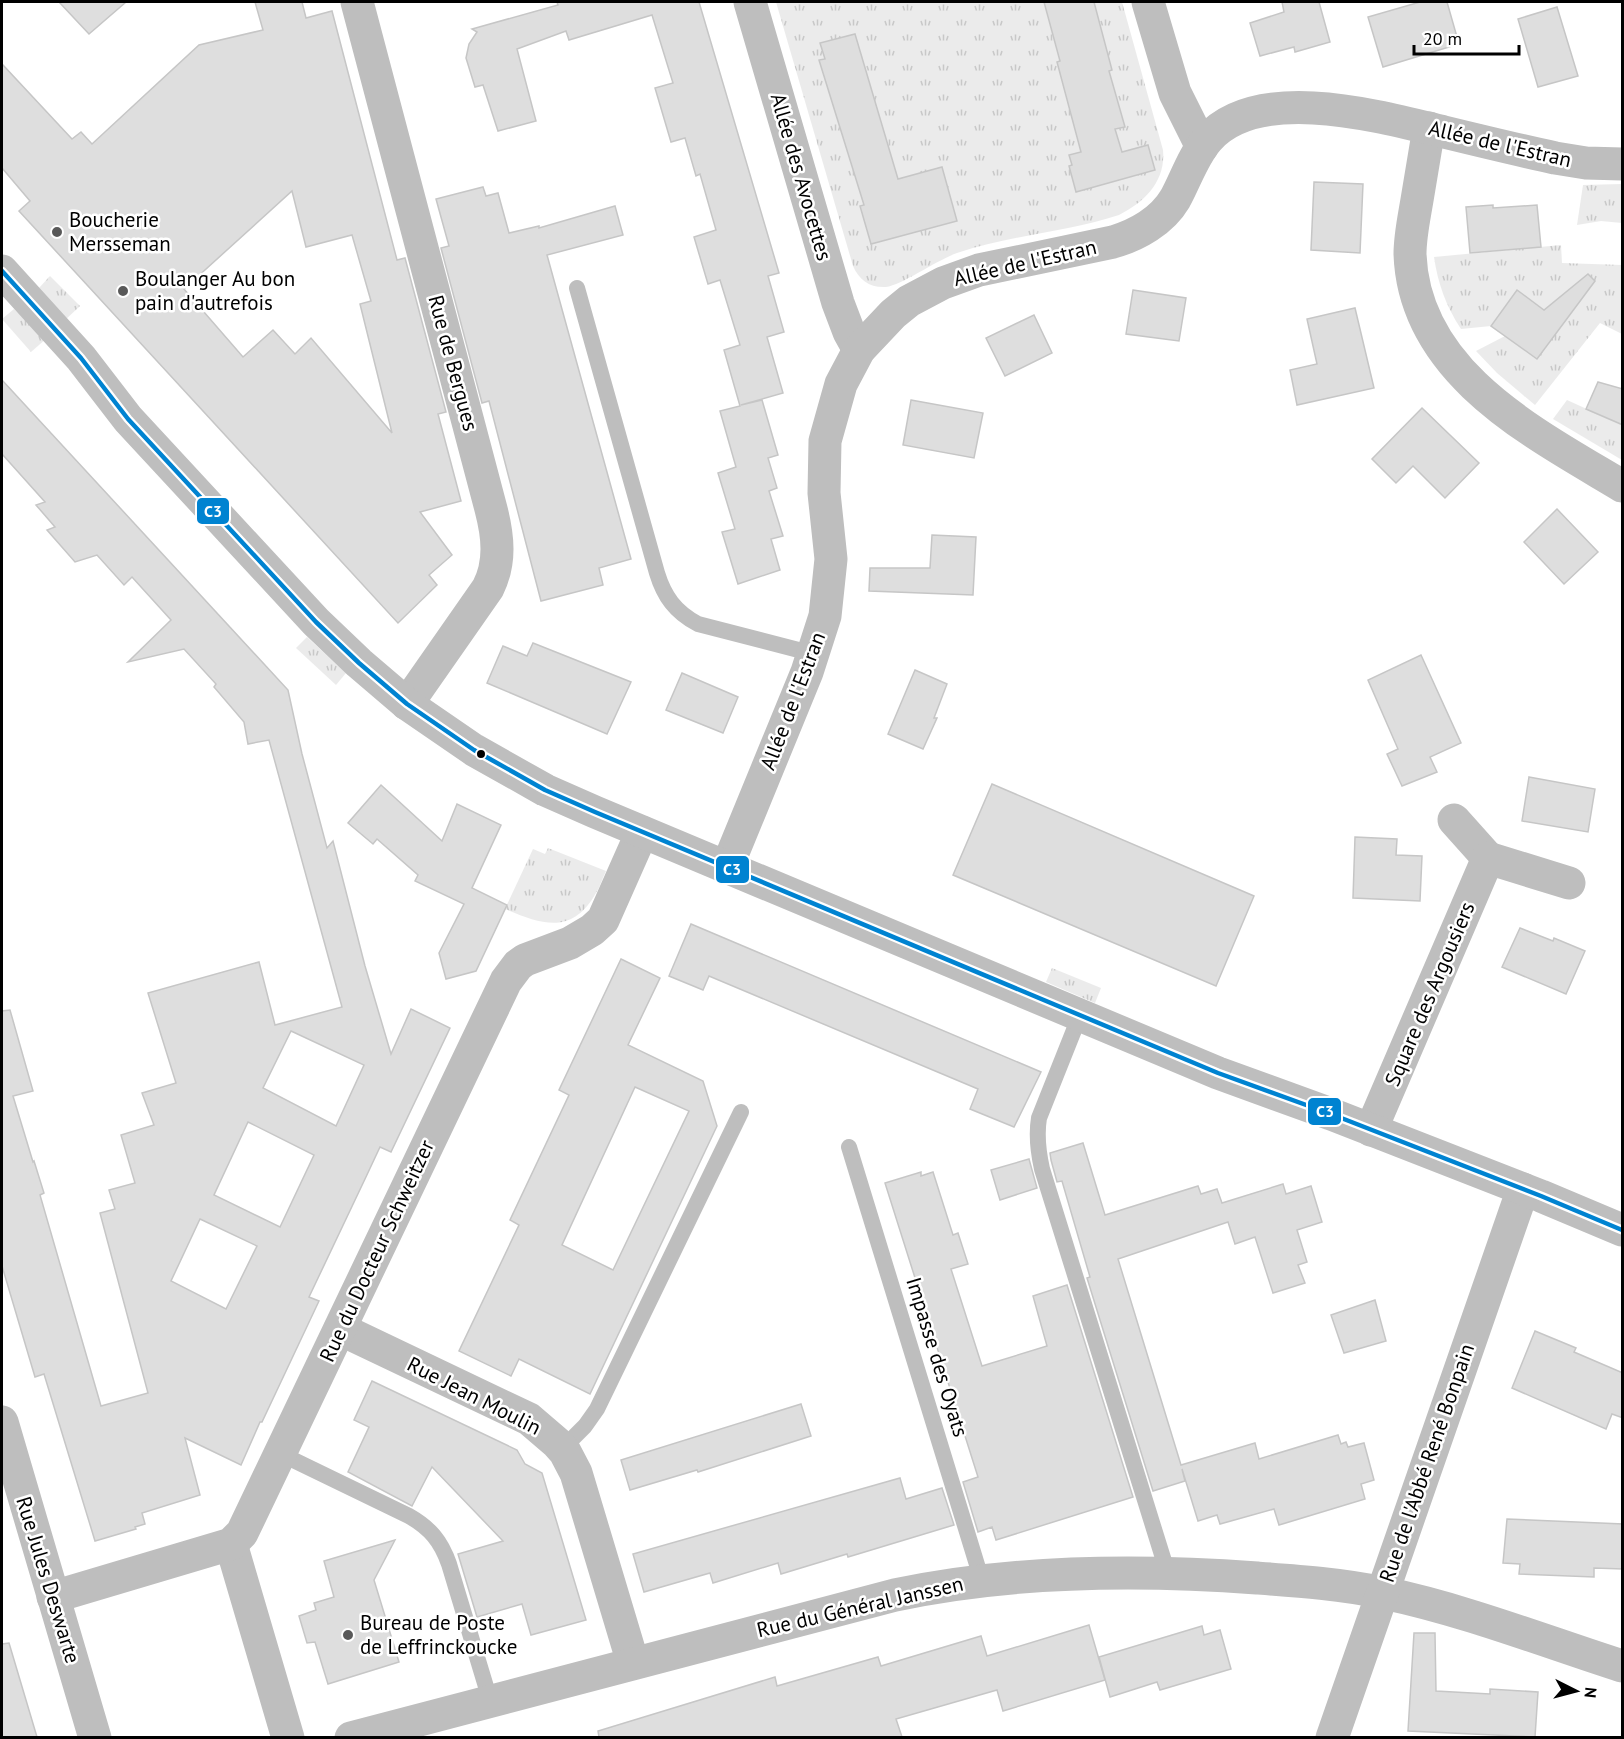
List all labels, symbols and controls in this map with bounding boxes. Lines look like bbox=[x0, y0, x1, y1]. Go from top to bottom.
scale bar bbox=[1414, 18, 1519, 56]
text: 20 m bbox=[1423, 27, 1462, 50]
street label: Allée des Avocettes bbox=[765, 90, 838, 264]
street label: Allée de l'Estran bbox=[1426, 114, 1574, 173]
place label: Boucherie Mersseman bbox=[69, 206, 171, 257]
marker: Boucherie Mersseman bbox=[50, 225, 64, 239]
street label: Allée de l'Estran bbox=[951, 233, 1099, 292]
place label: Boulanger Au bon pain d'autrefois bbox=[135, 265, 295, 316]
marker: Boulanger Au bon pain d'autrefois bbox=[116, 284, 130, 298]
street label: Rue de Bergues bbox=[422, 292, 485, 434]
line badge: C3 bbox=[196, 497, 230, 525]
text: C3 bbox=[204, 501, 222, 521]
street label: Allée de l'Estran bbox=[754, 628, 831, 774]
unlabelled marker bbox=[475, 748, 487, 760]
line badge: C3 bbox=[715, 855, 750, 884]
text: C3 bbox=[723, 859, 741, 879]
street label: Square des Argousiers bbox=[1378, 898, 1481, 1090]
line badge: C3 bbox=[1307, 1097, 1342, 1126]
text: C3 bbox=[1316, 1101, 1334, 1121]
street label: Rue du Docteur Schweitzer bbox=[313, 1136, 440, 1366]
street label: Impasse des Oyats bbox=[900, 1274, 975, 1440]
street label: Rue de l'Abbé René Bonpain bbox=[1373, 1340, 1480, 1586]
street label: Rue Jean Moulin bbox=[403, 1350, 546, 1441]
street label: Rue Jules Deswarte bbox=[10, 1493, 87, 1667]
street label: Rue du Général Janssen bbox=[754, 1570, 966, 1643]
place label: Bureau de Poste de Leffrinckoucke bbox=[360, 1609, 517, 1660]
marker: Bureau de Poste de Leffrinckoucke bbox=[341, 1628, 355, 1642]
north arrow bbox=[1546, 1661, 1606, 1721]
text: N bbox=[1580, 1686, 1601, 1699]

